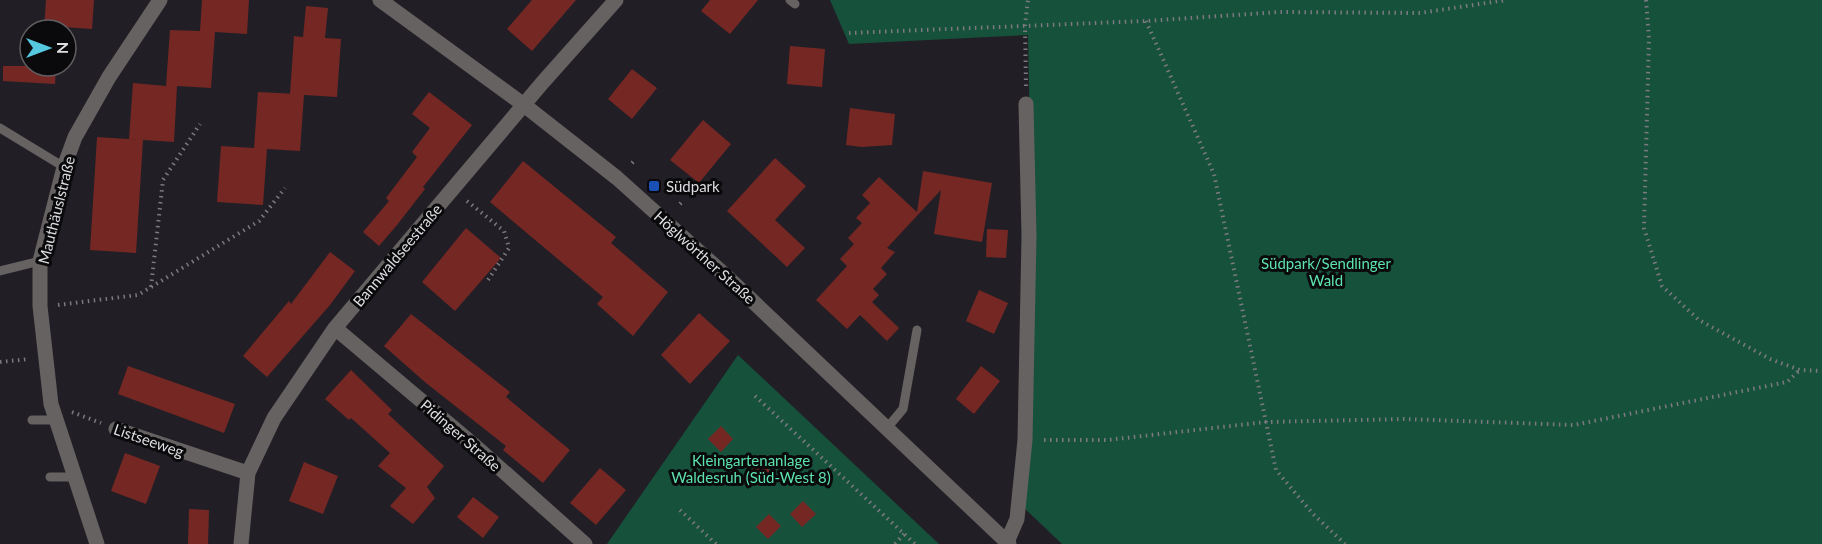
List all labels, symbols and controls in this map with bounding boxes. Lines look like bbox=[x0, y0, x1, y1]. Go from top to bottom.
north arrow bbox=[18, 18, 78, 78]
text: N bbox=[54, 42, 73, 54]
street label: Mauthäuslstraße bbox=[34, 154, 78, 266]
place label: Südpark bbox=[666, 177, 720, 195]
marker: Südpark bbox=[647, 179, 661, 193]
street label: Bannwaldseestraße bbox=[349, 200, 445, 310]
street label: Höglwörther Straße bbox=[651, 207, 759, 307]
park label: Südpark/Sendlinger Wald bbox=[1261, 254, 1391, 289]
street label: Pidinger Straße bbox=[417, 395, 505, 475]
street label: Listseeweg bbox=[112, 420, 187, 460]
park label: Kleingartenanlage Waldesruh (Süd-West 8) bbox=[671, 451, 831, 486]

